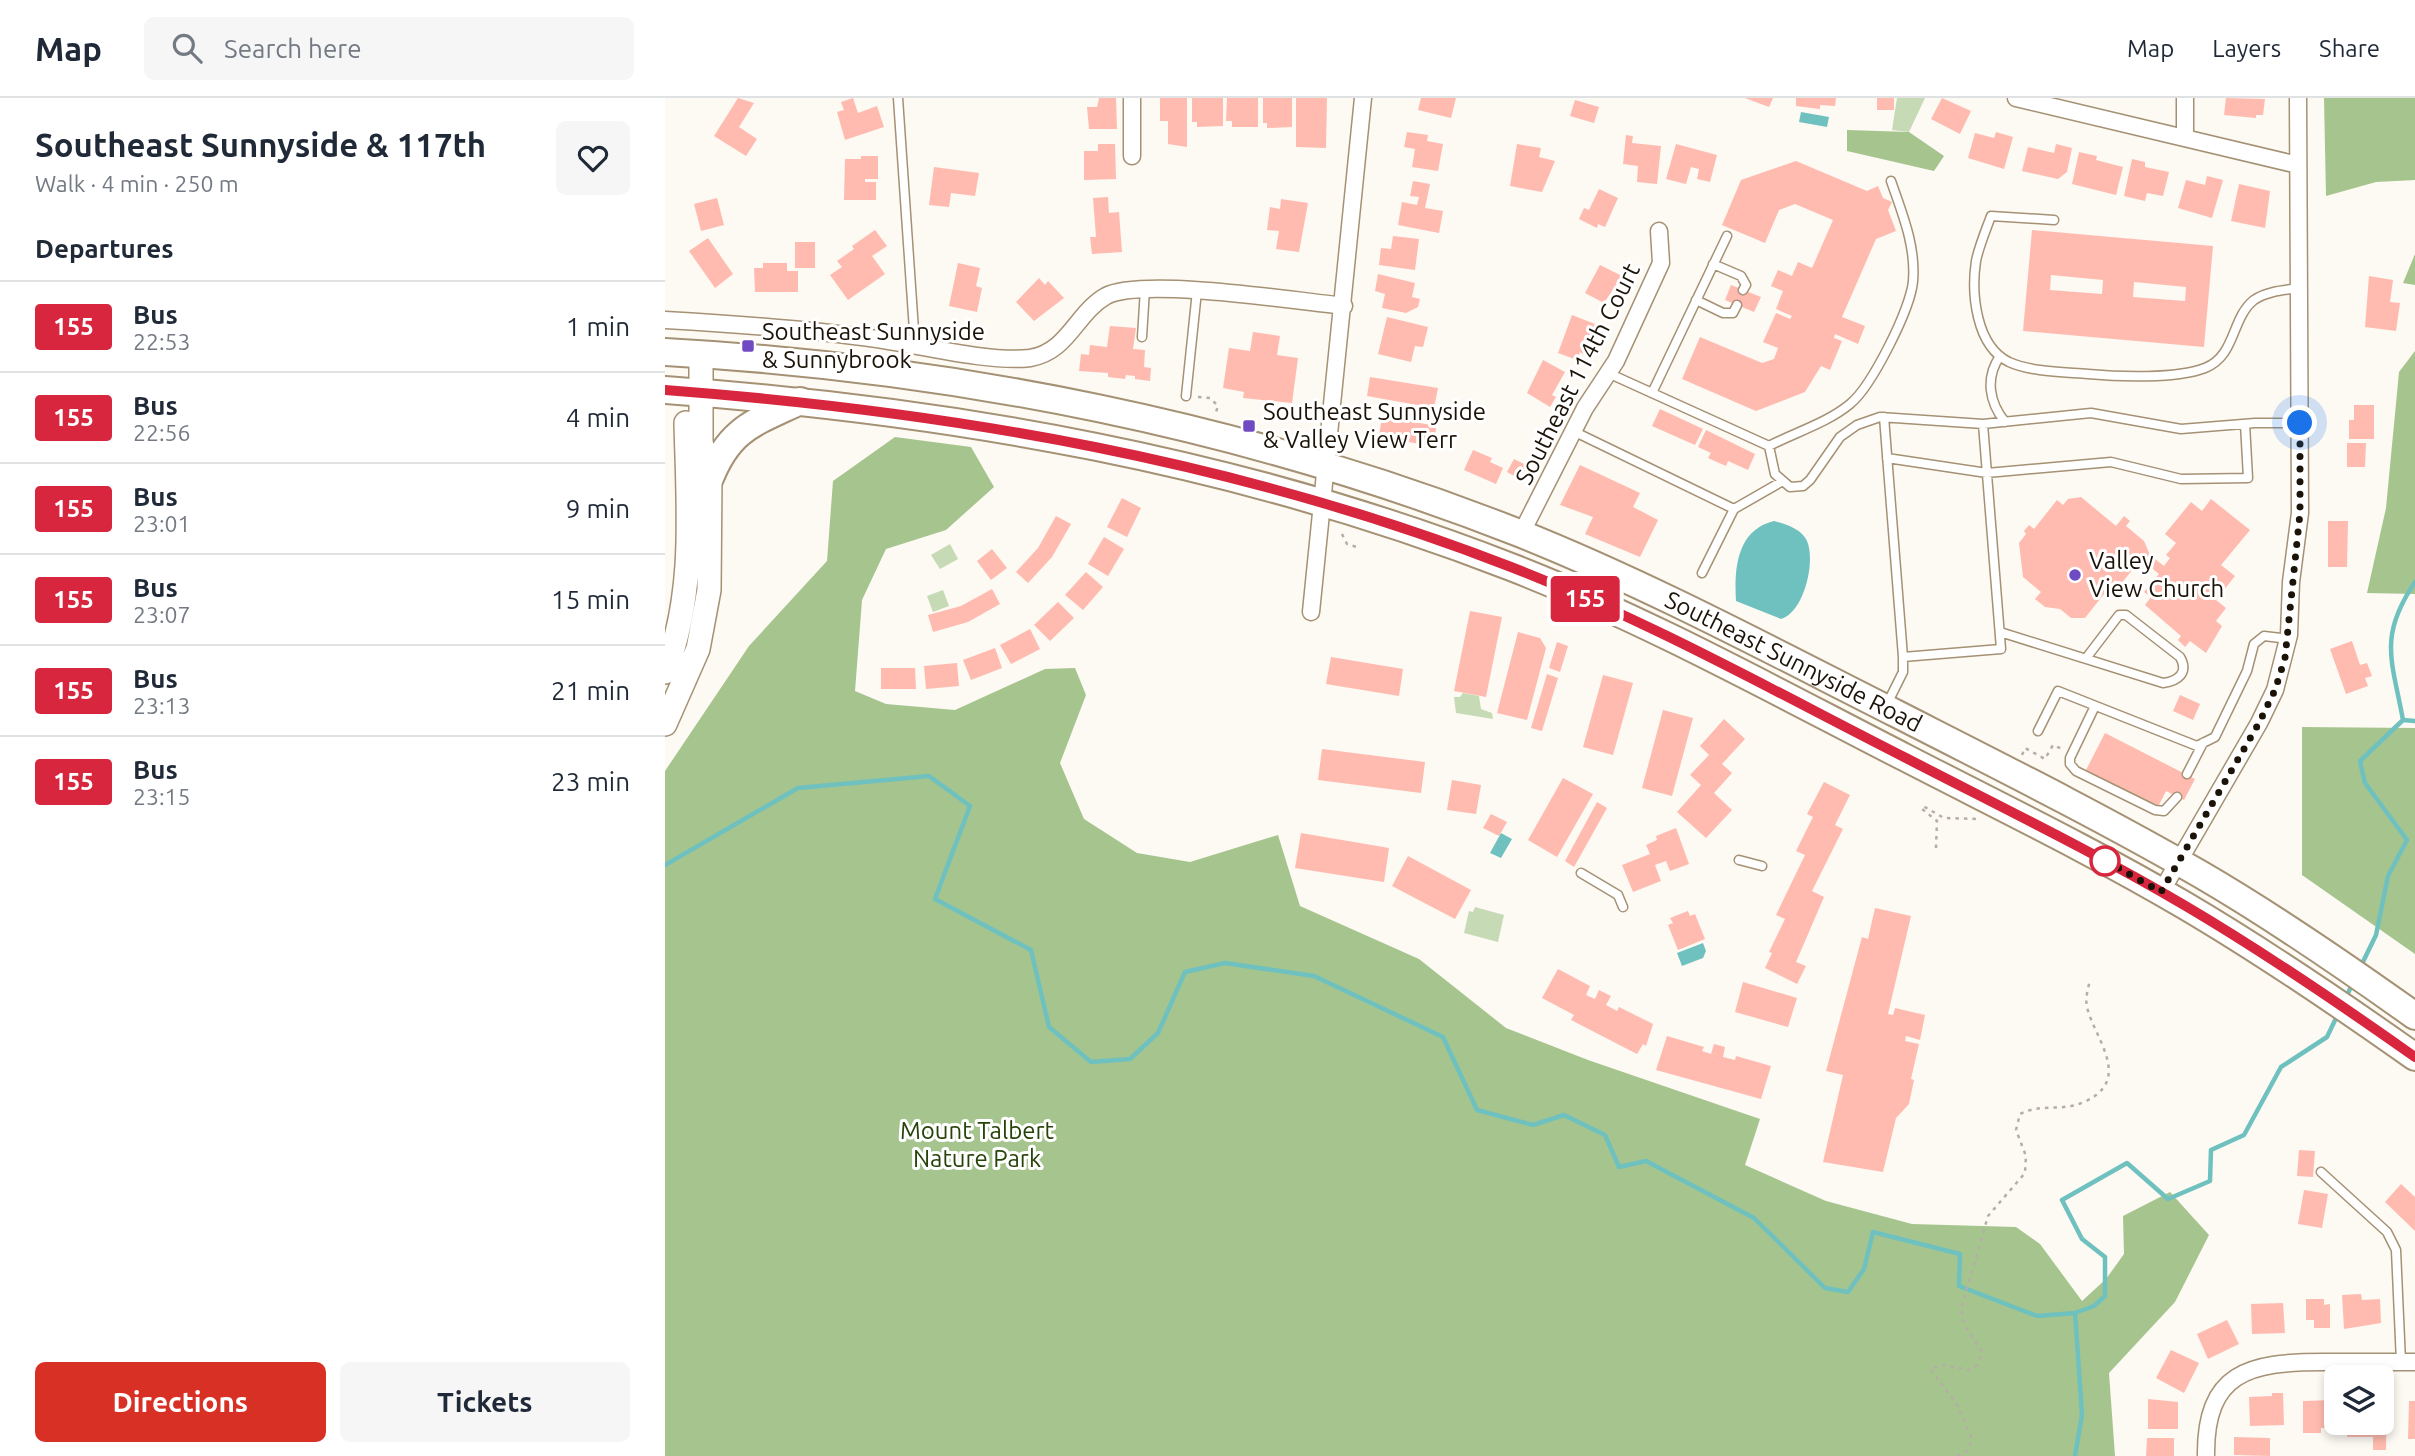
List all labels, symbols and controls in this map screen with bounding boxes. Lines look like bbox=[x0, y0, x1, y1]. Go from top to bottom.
search box bbox=[144, 17, 634, 80]
icon: search bbox=[168, 29, 206, 67]
text: Map bbox=[35, 30, 102, 67]
text: Search here bbox=[224, 34, 362, 63]
text: Map bbox=[2127, 35, 2174, 62]
text: Layers bbox=[2212, 35, 2281, 62]
text: Share bbox=[2319, 35, 2380, 62]
button: heart bbox=[556, 121, 630, 195]
text: Southeast Sunnyside & 117th bbox=[35, 126, 486, 163]
text: Walk · 4 min · 250 m bbox=[35, 171, 239, 196]
text: Departures bbox=[35, 234, 173, 263]
street label: Southeast 114th Court bbox=[1510, 258, 1645, 489]
text: Bus bbox=[133, 300, 178, 329]
text: 1 min bbox=[566, 312, 630, 341]
text: 155 bbox=[53, 313, 94, 340]
place label: Southeast Sunnyside & Sunnybrook bbox=[762, 318, 985, 373]
text: 22:53 bbox=[133, 329, 191, 354]
marker: Southeast Sunnyside & Sunnybrook bbox=[740, 338, 756, 354]
text: Bus bbox=[133, 391, 178, 420]
place label: Southeast Sunnyside & Valley View Terr bbox=[1263, 398, 1486, 453]
text: 4 min bbox=[566, 403, 630, 432]
text: 155 bbox=[53, 404, 94, 431]
your location bbox=[2282, 405, 2317, 440]
marker: Southeast Sunnyside & Valley View Terr bbox=[1241, 418, 1257, 434]
text: 22:56 bbox=[133, 420, 191, 445]
text: Bus bbox=[133, 482, 178, 511]
text: 9 min bbox=[566, 494, 630, 523]
text: 155 bbox=[53, 495, 94, 522]
text: 23:01 bbox=[133, 511, 191, 536]
place label: Valley View Church bbox=[2089, 547, 2224, 602]
marker: Valley View Church bbox=[2067, 567, 2083, 583]
text: Bus bbox=[133, 573, 178, 602]
line badge: 155 bbox=[1545, 576, 1625, 622]
text: 15 min bbox=[551, 585, 630, 614]
text: 155 bbox=[1565, 585, 1605, 612]
text: 155 bbox=[53, 586, 94, 613]
street label: Southeast Sunnyside Road bbox=[1661, 586, 1927, 737]
text: 23:07 bbox=[133, 602, 191, 627]
text: Bus bbox=[133, 664, 178, 693]
text: 21 min bbox=[551, 676, 630, 705]
text: 155 bbox=[53, 677, 94, 704]
text: 23:13 bbox=[133, 693, 191, 718]
text: Bus bbox=[133, 755, 178, 784]
text: 23 min bbox=[551, 767, 630, 796]
text: 155 bbox=[53, 768, 94, 795]
text: 23:15 bbox=[133, 784, 191, 809]
unlabelled marker bbox=[2090, 846, 2120, 876]
park label: Mount Talbert Nature Park bbox=[900, 1117, 1055, 1172]
button: Directions bbox=[35, 1362, 326, 1442]
button: Tickets bbox=[340, 1362, 630, 1442]
map controls bbox=[2324, 1365, 2394, 1435]
button: layers bbox=[2324, 1365, 2394, 1435]

